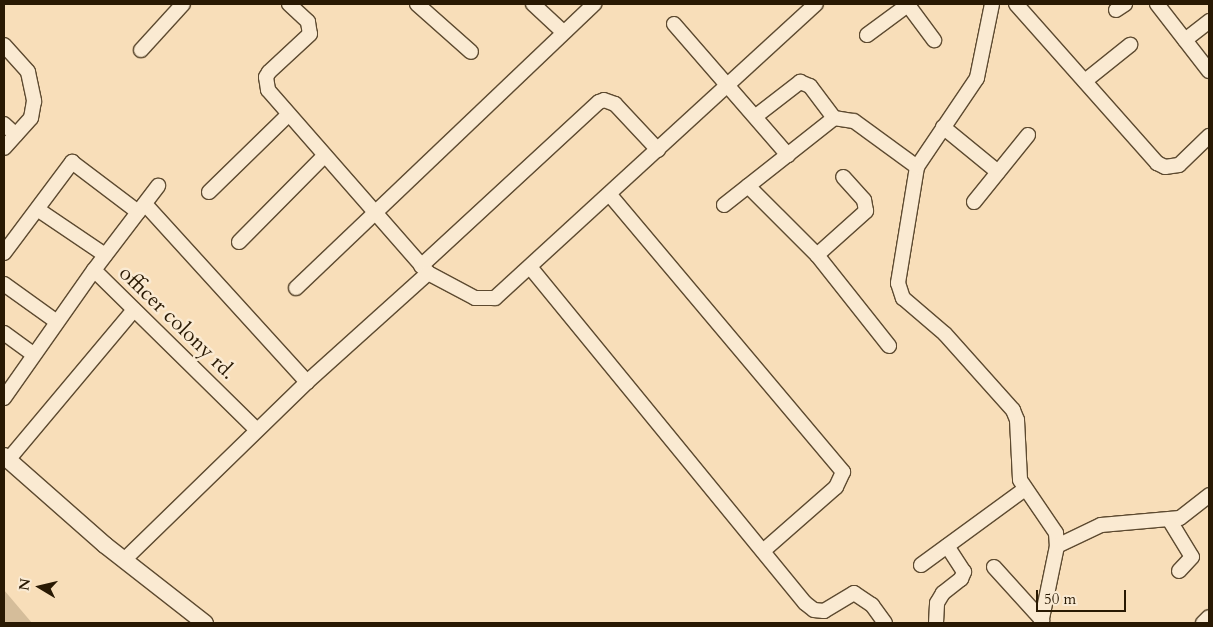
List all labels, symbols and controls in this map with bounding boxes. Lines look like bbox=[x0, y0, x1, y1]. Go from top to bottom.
street label: officer colony rd. bbox=[113, 261, 241, 385]
north arrow bbox=[15, 562, 65, 612]
text: N bbox=[14, 577, 35, 592]
scale bar bbox=[1038, 580, 1128, 612]
text: 50 m bbox=[1044, 589, 1076, 609]

